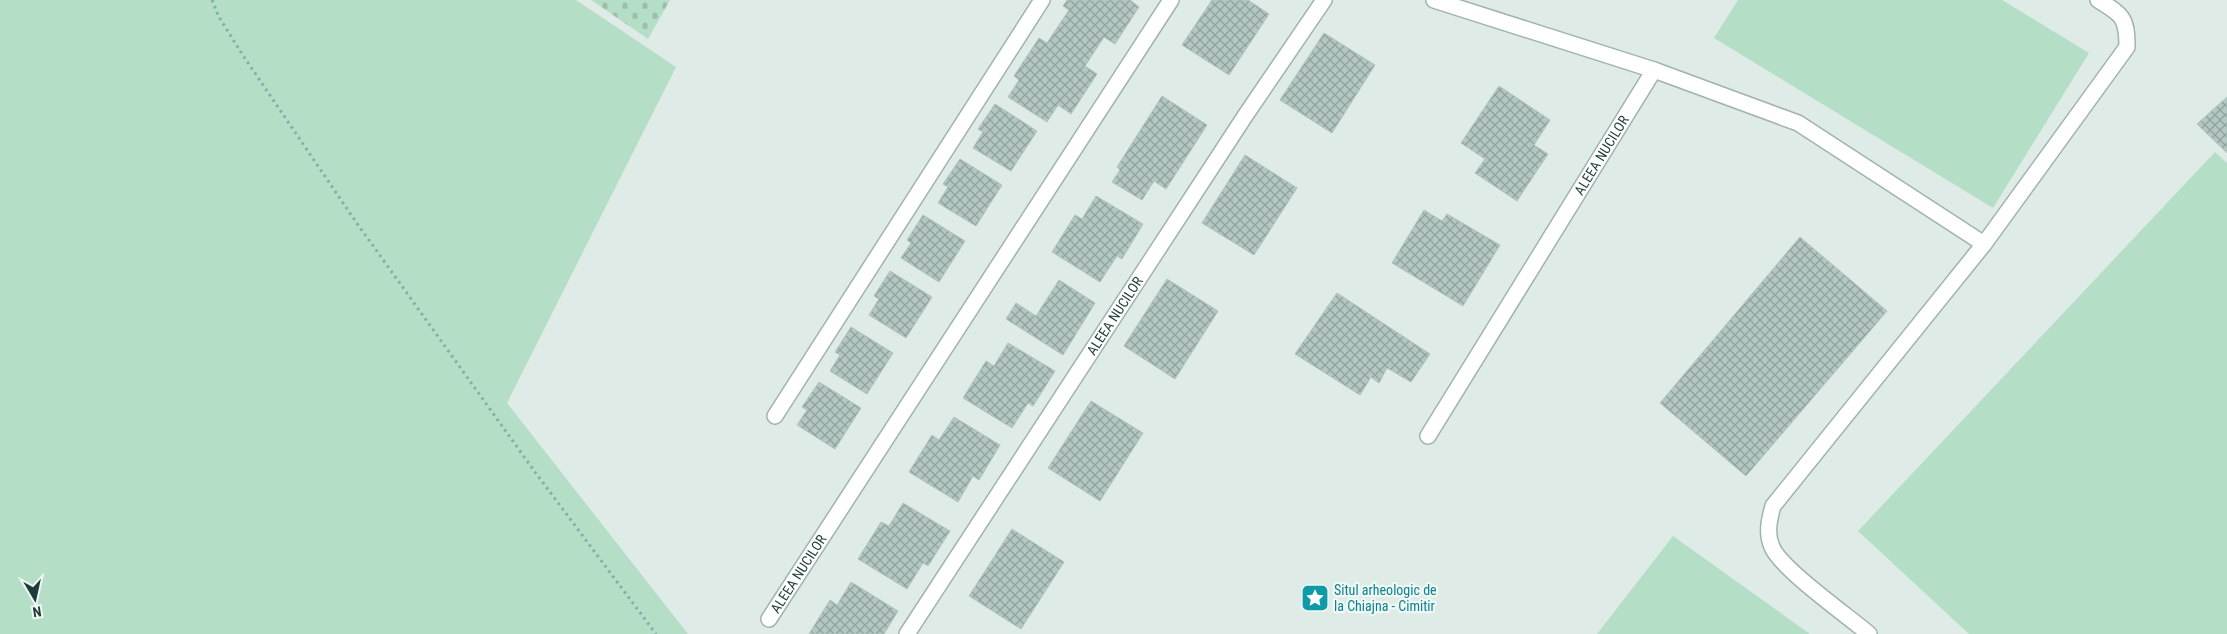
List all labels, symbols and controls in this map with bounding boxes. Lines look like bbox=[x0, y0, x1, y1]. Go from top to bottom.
street label: ALEEA NUCILOR bbox=[1571, 112, 1632, 198]
street label: ALEEA NUCILOR bbox=[1083, 273, 1146, 358]
street label: ALEEA NUCILOR bbox=[767, 531, 830, 616]
north arrow bbox=[10, 574, 60, 624]
place label: Situl arheologic de la Chiajna - Cimitir bbox=[1334, 582, 1437, 614]
place icon: Situl arheologic de la Chiajna - Cimitir bbox=[1300, 583, 1330, 613]
text: N bbox=[32, 603, 43, 620]

